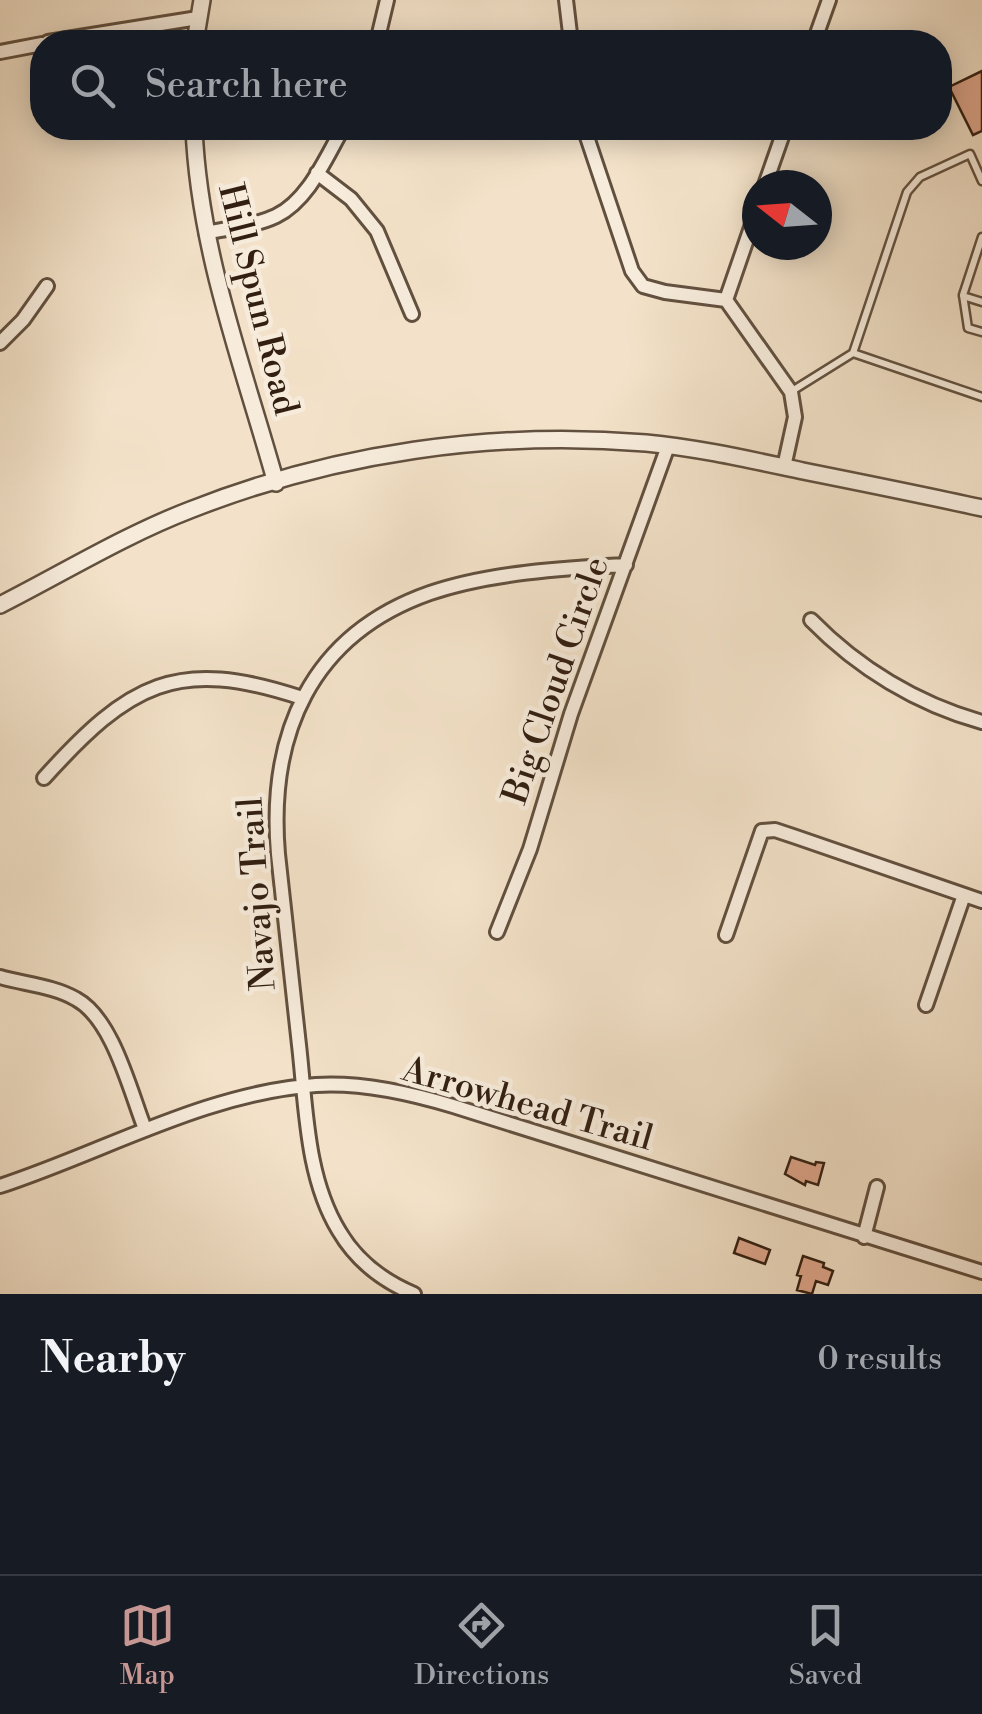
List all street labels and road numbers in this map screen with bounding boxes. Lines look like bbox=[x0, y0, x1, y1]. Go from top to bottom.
street label: Hill Spun Road bbox=[208, 179, 307, 420]
street label: Big Cloud Circle bbox=[494, 551, 619, 811]
street label: Navajo Trail bbox=[229, 796, 286, 992]
street label: Arrowhead Trail bbox=[396, 1048, 658, 1161]

